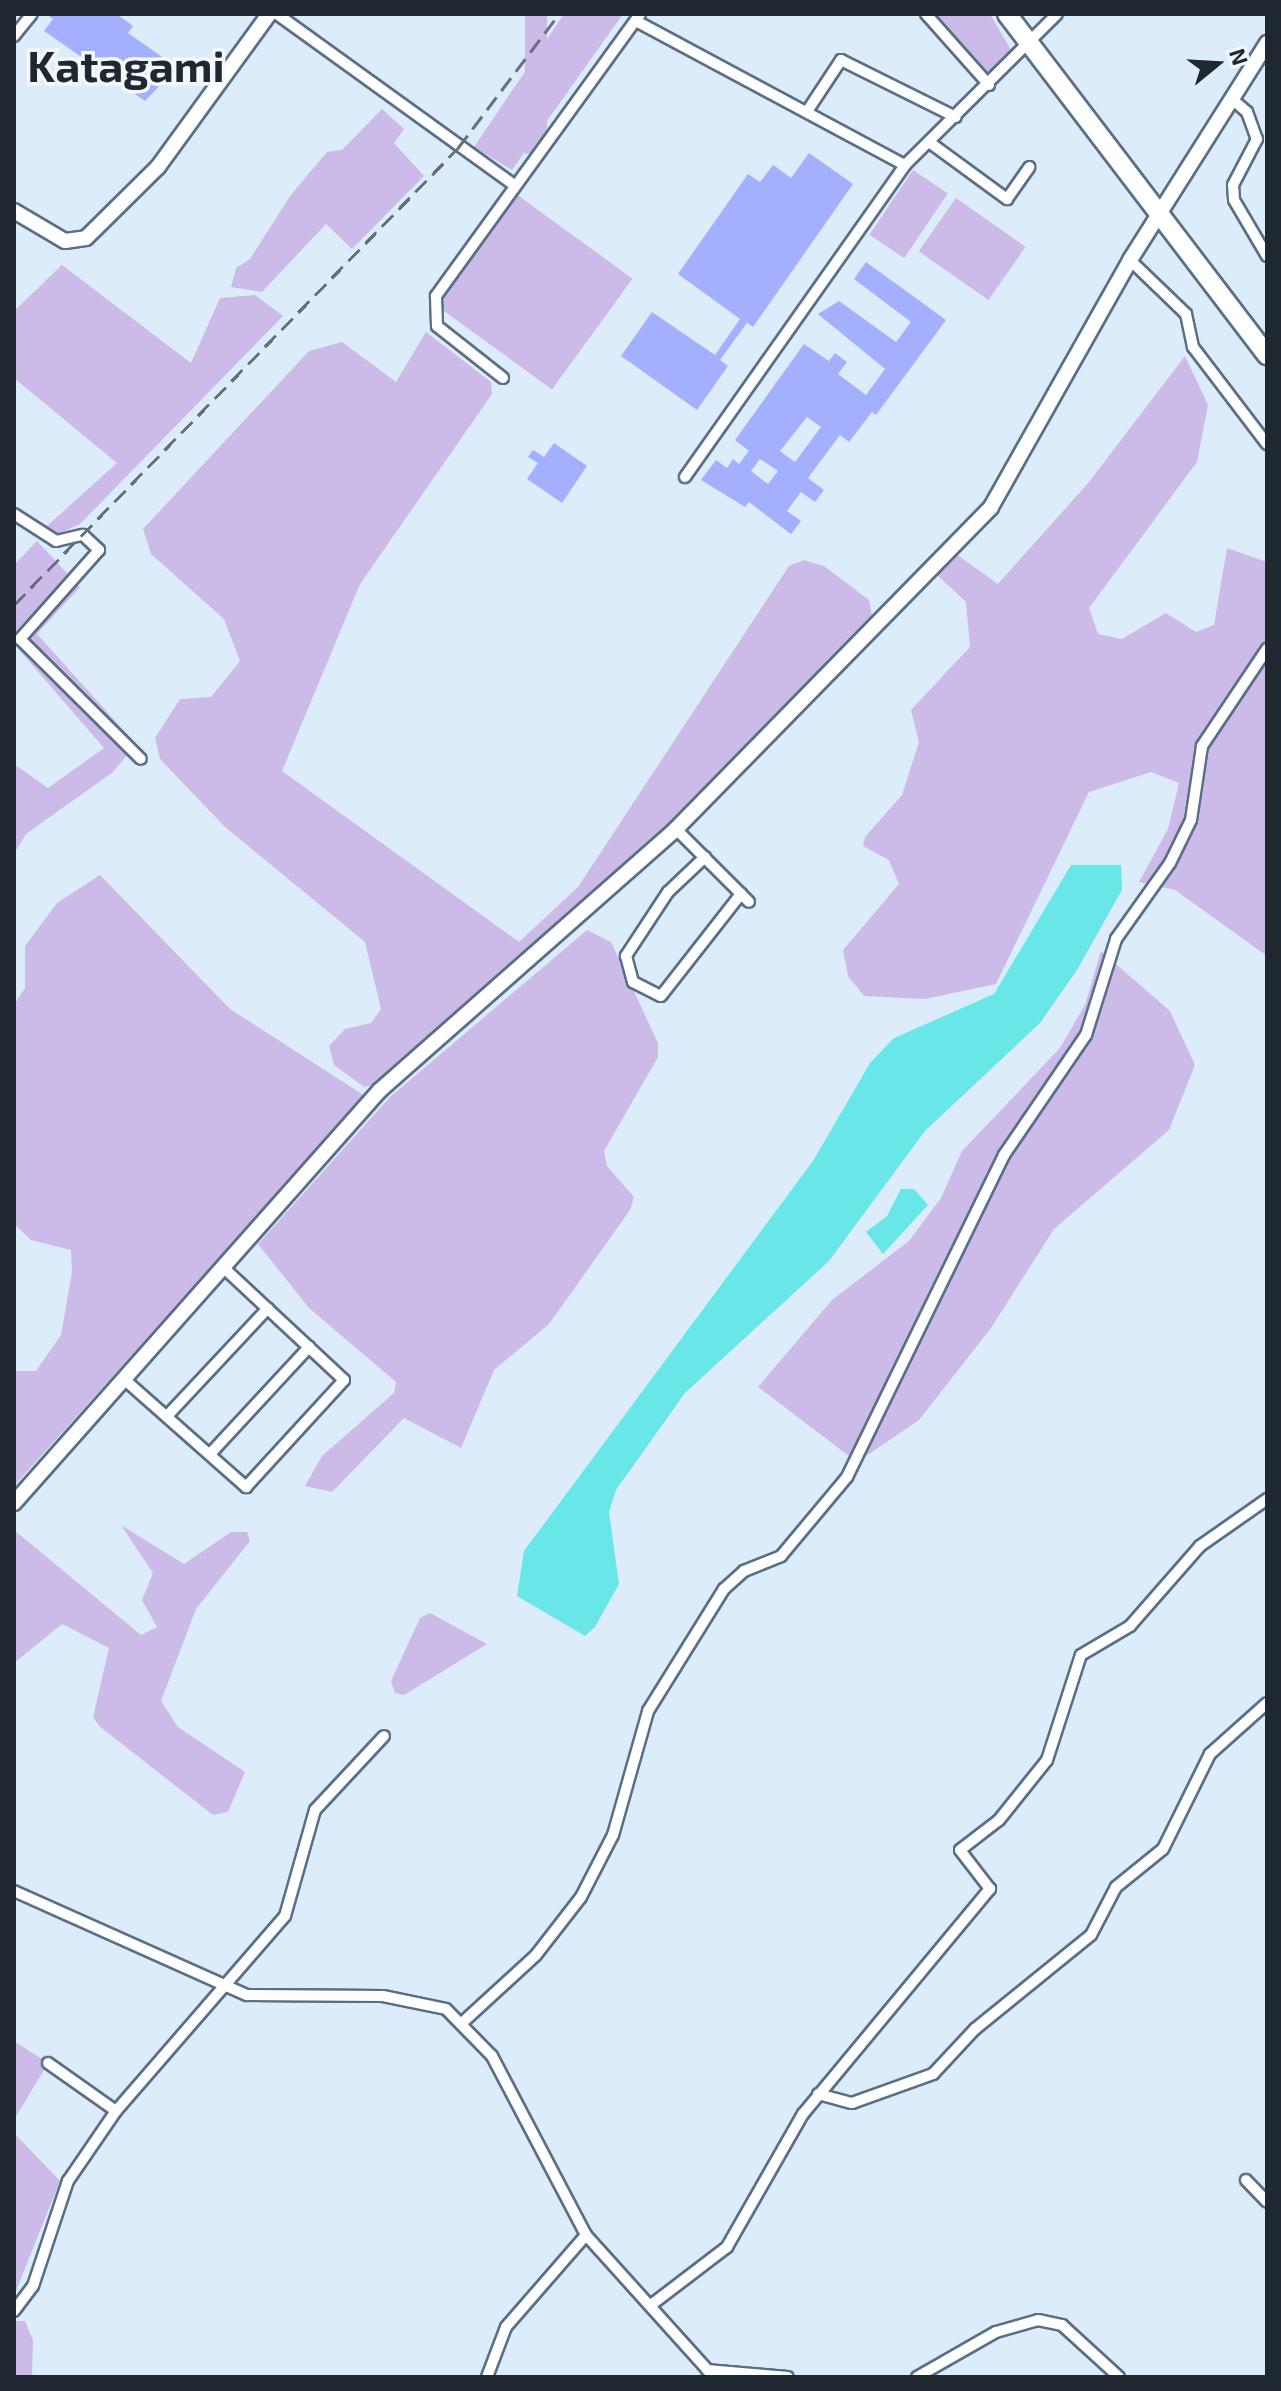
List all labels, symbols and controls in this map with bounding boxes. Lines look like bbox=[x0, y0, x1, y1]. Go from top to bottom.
north arrow bbox=[1177, 24, 1257, 104]
district label: Katagami bbox=[27, 39, 225, 91]
text: N bbox=[1225, 45, 1255, 68]

